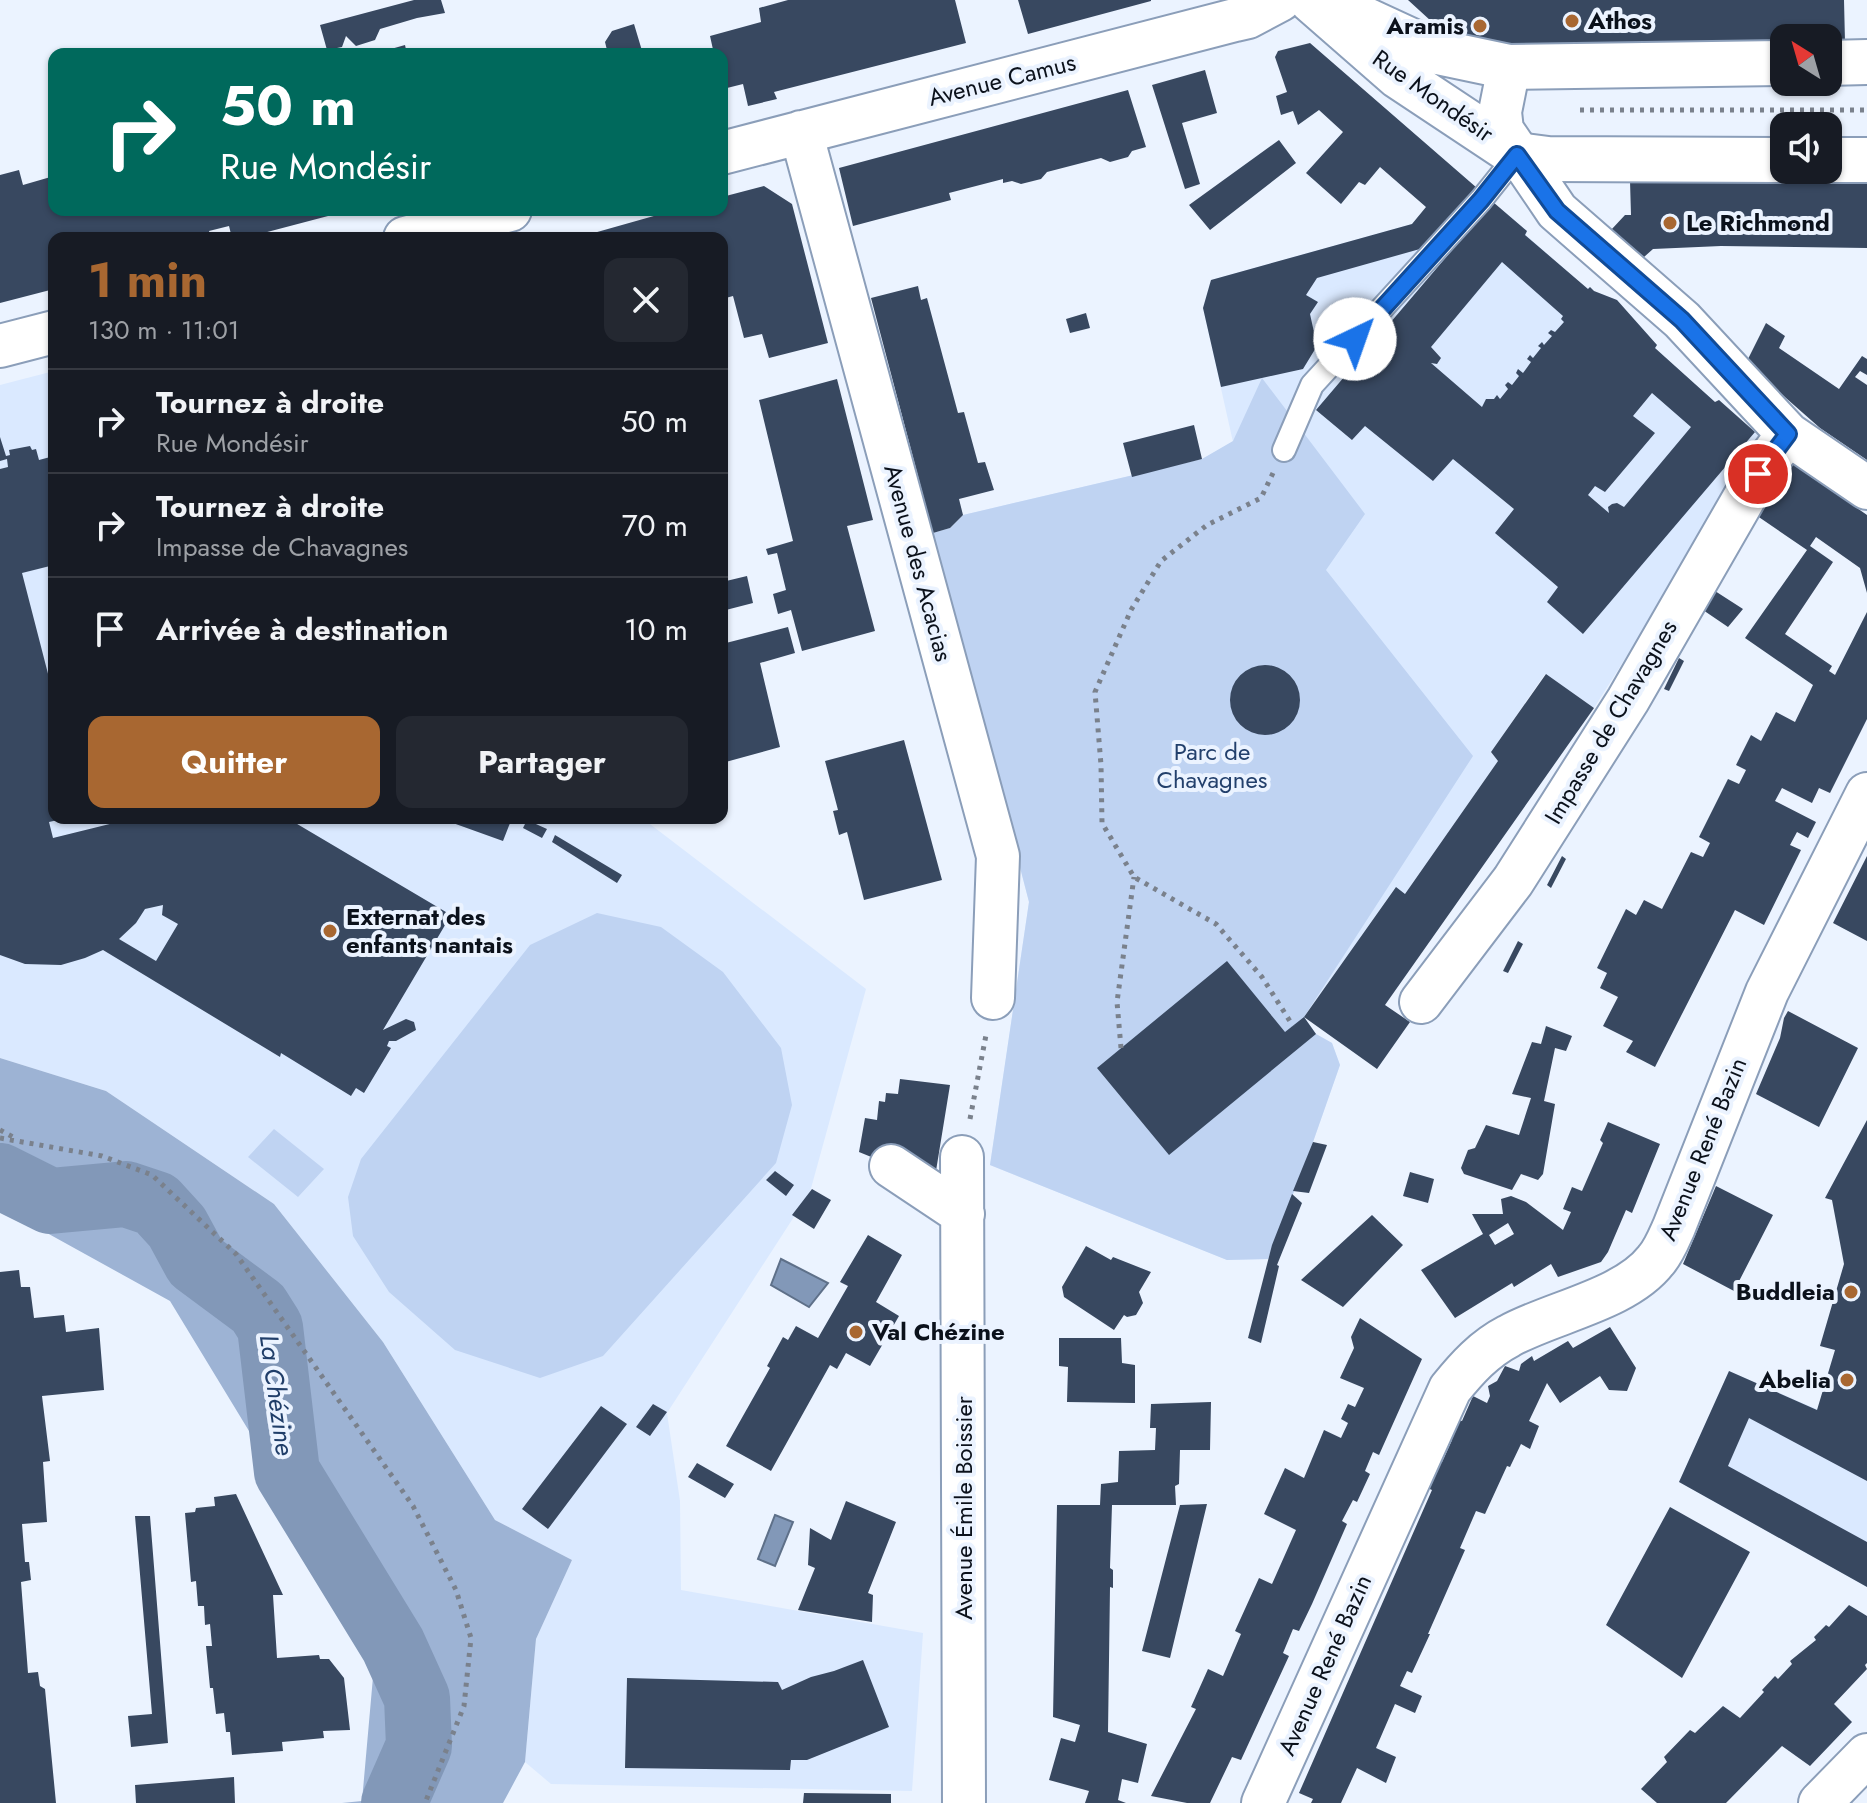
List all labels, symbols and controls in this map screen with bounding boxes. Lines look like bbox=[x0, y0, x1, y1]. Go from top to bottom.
place label: Athos bbox=[1587, 3, 1652, 38]
place label: Aramis bbox=[1385, 8, 1464, 43]
marker: Athos bbox=[1563, 12, 1581, 30]
marker: Aramis bbox=[1471, 17, 1489, 35]
north arrow bbox=[1770, 24, 1842, 96]
map controls bbox=[1770, 24, 1842, 184]
street label: Rue Mondésir bbox=[1366, 41, 1502, 151]
street label: Avenue Camus bbox=[924, 44, 1079, 115]
text: 50 m bbox=[220, 65, 356, 146]
icon: right bbox=[88, 80, 192, 184]
button: sound bbox=[1770, 112, 1842, 184]
text: Rue Mondésir bbox=[220, 140, 431, 192]
place label: Le Richmond bbox=[1686, 205, 1830, 240]
marker: Le Richmond bbox=[1661, 214, 1679, 232]
text: 1 min bbox=[88, 246, 207, 315]
button: close bbox=[604, 258, 688, 342]
position arrow bbox=[1313, 297, 1397, 381]
text: 130 m · 11:01 bbox=[88, 311, 239, 349]
text: Tournez à droite bbox=[156, 381, 384, 424]
icon: right bbox=[88, 399, 132, 443]
text: 50 m bbox=[621, 400, 688, 443]
text: Rue Mondésir bbox=[156, 424, 309, 462]
pin bbox=[1724, 440, 1792, 508]
icon: arrive bbox=[1736, 452, 1780, 496]
street label: Avenue des Acacias bbox=[875, 460, 962, 665]
text: Tournez à droite bbox=[156, 485, 384, 528]
icon: right bbox=[88, 503, 132, 547]
text: 70 m bbox=[622, 504, 688, 547]
text: Impasse de Chavagnes bbox=[156, 528, 408, 566]
icon: arrive bbox=[88, 607, 132, 651]
text: Arrivée à destination bbox=[156, 608, 448, 651]
text: 10 m bbox=[624, 608, 688, 651]
street label: Impasse de Chavagnes bbox=[1536, 613, 1686, 831]
button: Quitter bbox=[88, 716, 380, 808]
button: Partager bbox=[396, 716, 688, 808]
park label: Parc de Chavagnes bbox=[1157, 734, 1267, 797]
place label: Externat des enfants nantais bbox=[346, 899, 513, 962]
marker: Externat des enfants nantais bbox=[321, 922, 339, 940]
street label: Avenue René Bazin bbox=[1650, 1052, 1755, 1246]
place label: Buddleia bbox=[1736, 1274, 1835, 1309]
marker: Buddleia bbox=[1842, 1283, 1860, 1301]
place label: Val Chézine bbox=[871, 1314, 1005, 1349]
marker: Val Chézine bbox=[847, 1323, 865, 1341]
water label: La Chézine bbox=[250, 1332, 304, 1458]
place label: Abelia bbox=[1758, 1362, 1831, 1397]
marker: Abelia bbox=[1838, 1371, 1856, 1389]
street label: Avenue Émile Boissier bbox=[946, 1395, 981, 1620]
street label: Avenue René Bazin bbox=[1269, 1569, 1380, 1761]

